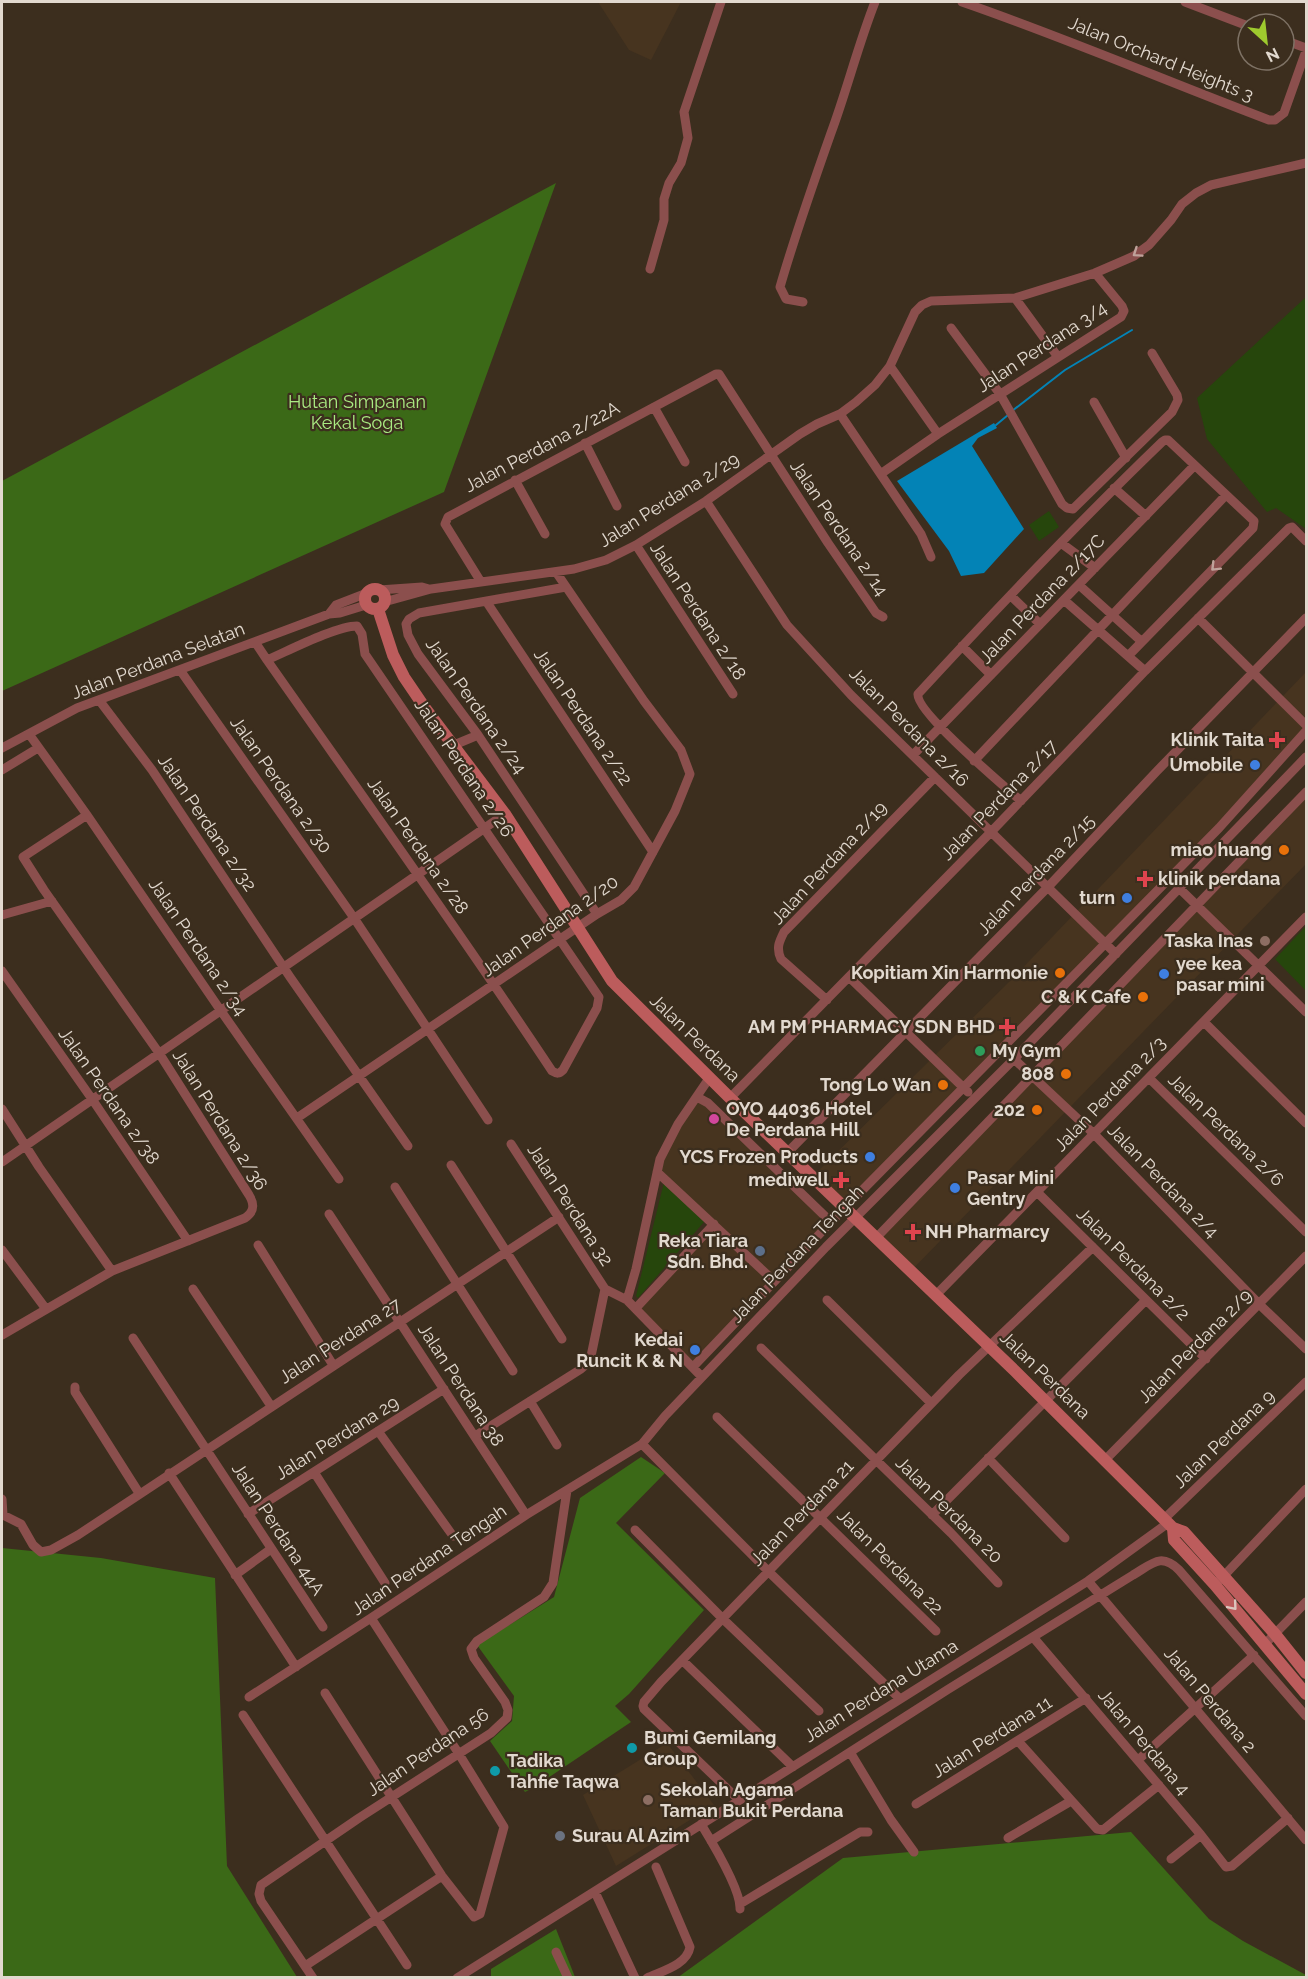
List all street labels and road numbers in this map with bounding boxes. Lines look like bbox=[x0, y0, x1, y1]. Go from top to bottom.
street label: Jalan Orchard Heights 3 bbox=[1066, 12, 1257, 105]
street label: Jalan Perdana 3/4 bbox=[973, 297, 1111, 396]
street label: Jalan Perdana 2/22A bbox=[461, 397, 623, 496]
street label: Jalan Perdana 2/29 bbox=[595, 448, 743, 551]
street label: Jalan Perdana 2/14 bbox=[786, 456, 893, 600]
street label: Jalan Perdana 2/17C bbox=[975, 530, 1109, 668]
street label: Jalan Perdana 2/18 bbox=[646, 538, 751, 684]
street label: Jalan Perdana Selatan bbox=[68, 618, 248, 703]
street label: Jalan Perdana 2/24 bbox=[422, 634, 531, 778]
street label: Jalan Perdana 2/22 bbox=[530, 644, 637, 789]
street label: Jalan Perdana 2/16 bbox=[845, 663, 973, 791]
street label: Jalan Perdana 2/26 bbox=[410, 695, 518, 841]
street label: Jalan Perdana 2/30 bbox=[226, 712, 336, 857]
street label: Jalan Perdana 2/17 bbox=[936, 735, 1062, 864]
street label: Jalan Perdana 2/32 bbox=[154, 750, 261, 895]
street label: Jalan Perdana 2/28 bbox=[363, 774, 473, 918]
street label: Jalan Perdana 2/19 bbox=[766, 797, 891, 928]
street label: Jalan Perdana 2/15 bbox=[973, 810, 1099, 939]
street label: Jalan Perdana 2/20 bbox=[477, 871, 622, 981]
street label: Jalan Perdana 2/34 bbox=[145, 874, 252, 1019]
street label: Jalan Perdana bbox=[646, 989, 745, 1086]
street label: Jalan Perdana 2/38 bbox=[54, 1023, 164, 1168]
street label: Jalan Perdana 2/3 bbox=[1050, 1032, 1170, 1155]
street label: Jalan Perdana 2/36 bbox=[169, 1046, 272, 1194]
street label: Jalan Perdana 2/6 bbox=[1164, 1069, 1289, 1190]
street label: Jalan Perdana 2/4 bbox=[1104, 1119, 1223, 1242]
street label: Jalan Perdana 32 bbox=[523, 1140, 618, 1269]
street label: Jalan Perdana Tengah bbox=[726, 1181, 868, 1327]
street label: Jalan Perdana 2/2 bbox=[1073, 1203, 1194, 1324]
street label: Jalan Perdana 2/9 bbox=[1134, 1285, 1256, 1407]
street label: Jalan Perdana 27 bbox=[275, 1293, 405, 1388]
street label: Jalan Perdana 38 bbox=[414, 1319, 509, 1450]
street label: Jalan Perdana bbox=[996, 1326, 1095, 1423]
street label: Jalan Perdana 9 bbox=[1169, 1385, 1279, 1492]
street label: Jalan Perdana 29 bbox=[271, 1391, 402, 1484]
street label: Jalan Perdana 20 bbox=[892, 1452, 1007, 1567]
street label: Jalan Perdana 21 bbox=[746, 1455, 858, 1570]
street label: Jalan Perdana 44A bbox=[228, 1459, 329, 1599]
street label: Jalan Perdana Tengah bbox=[347, 1500, 510, 1619]
street label: Jalan Perdana 22 bbox=[833, 1505, 947, 1619]
street label: Jalan Perdana Utama bbox=[800, 1635, 962, 1746]
street label: Jalan Perdana 2 bbox=[1160, 1643, 1261, 1757]
street label: Jalan Perdana 4 bbox=[1094, 1685, 1195, 1799]
street label: Jalan Perdana 11 bbox=[928, 1691, 1056, 1782]
street label: Jalan Perdana 56 bbox=[363, 1703, 493, 1800]

